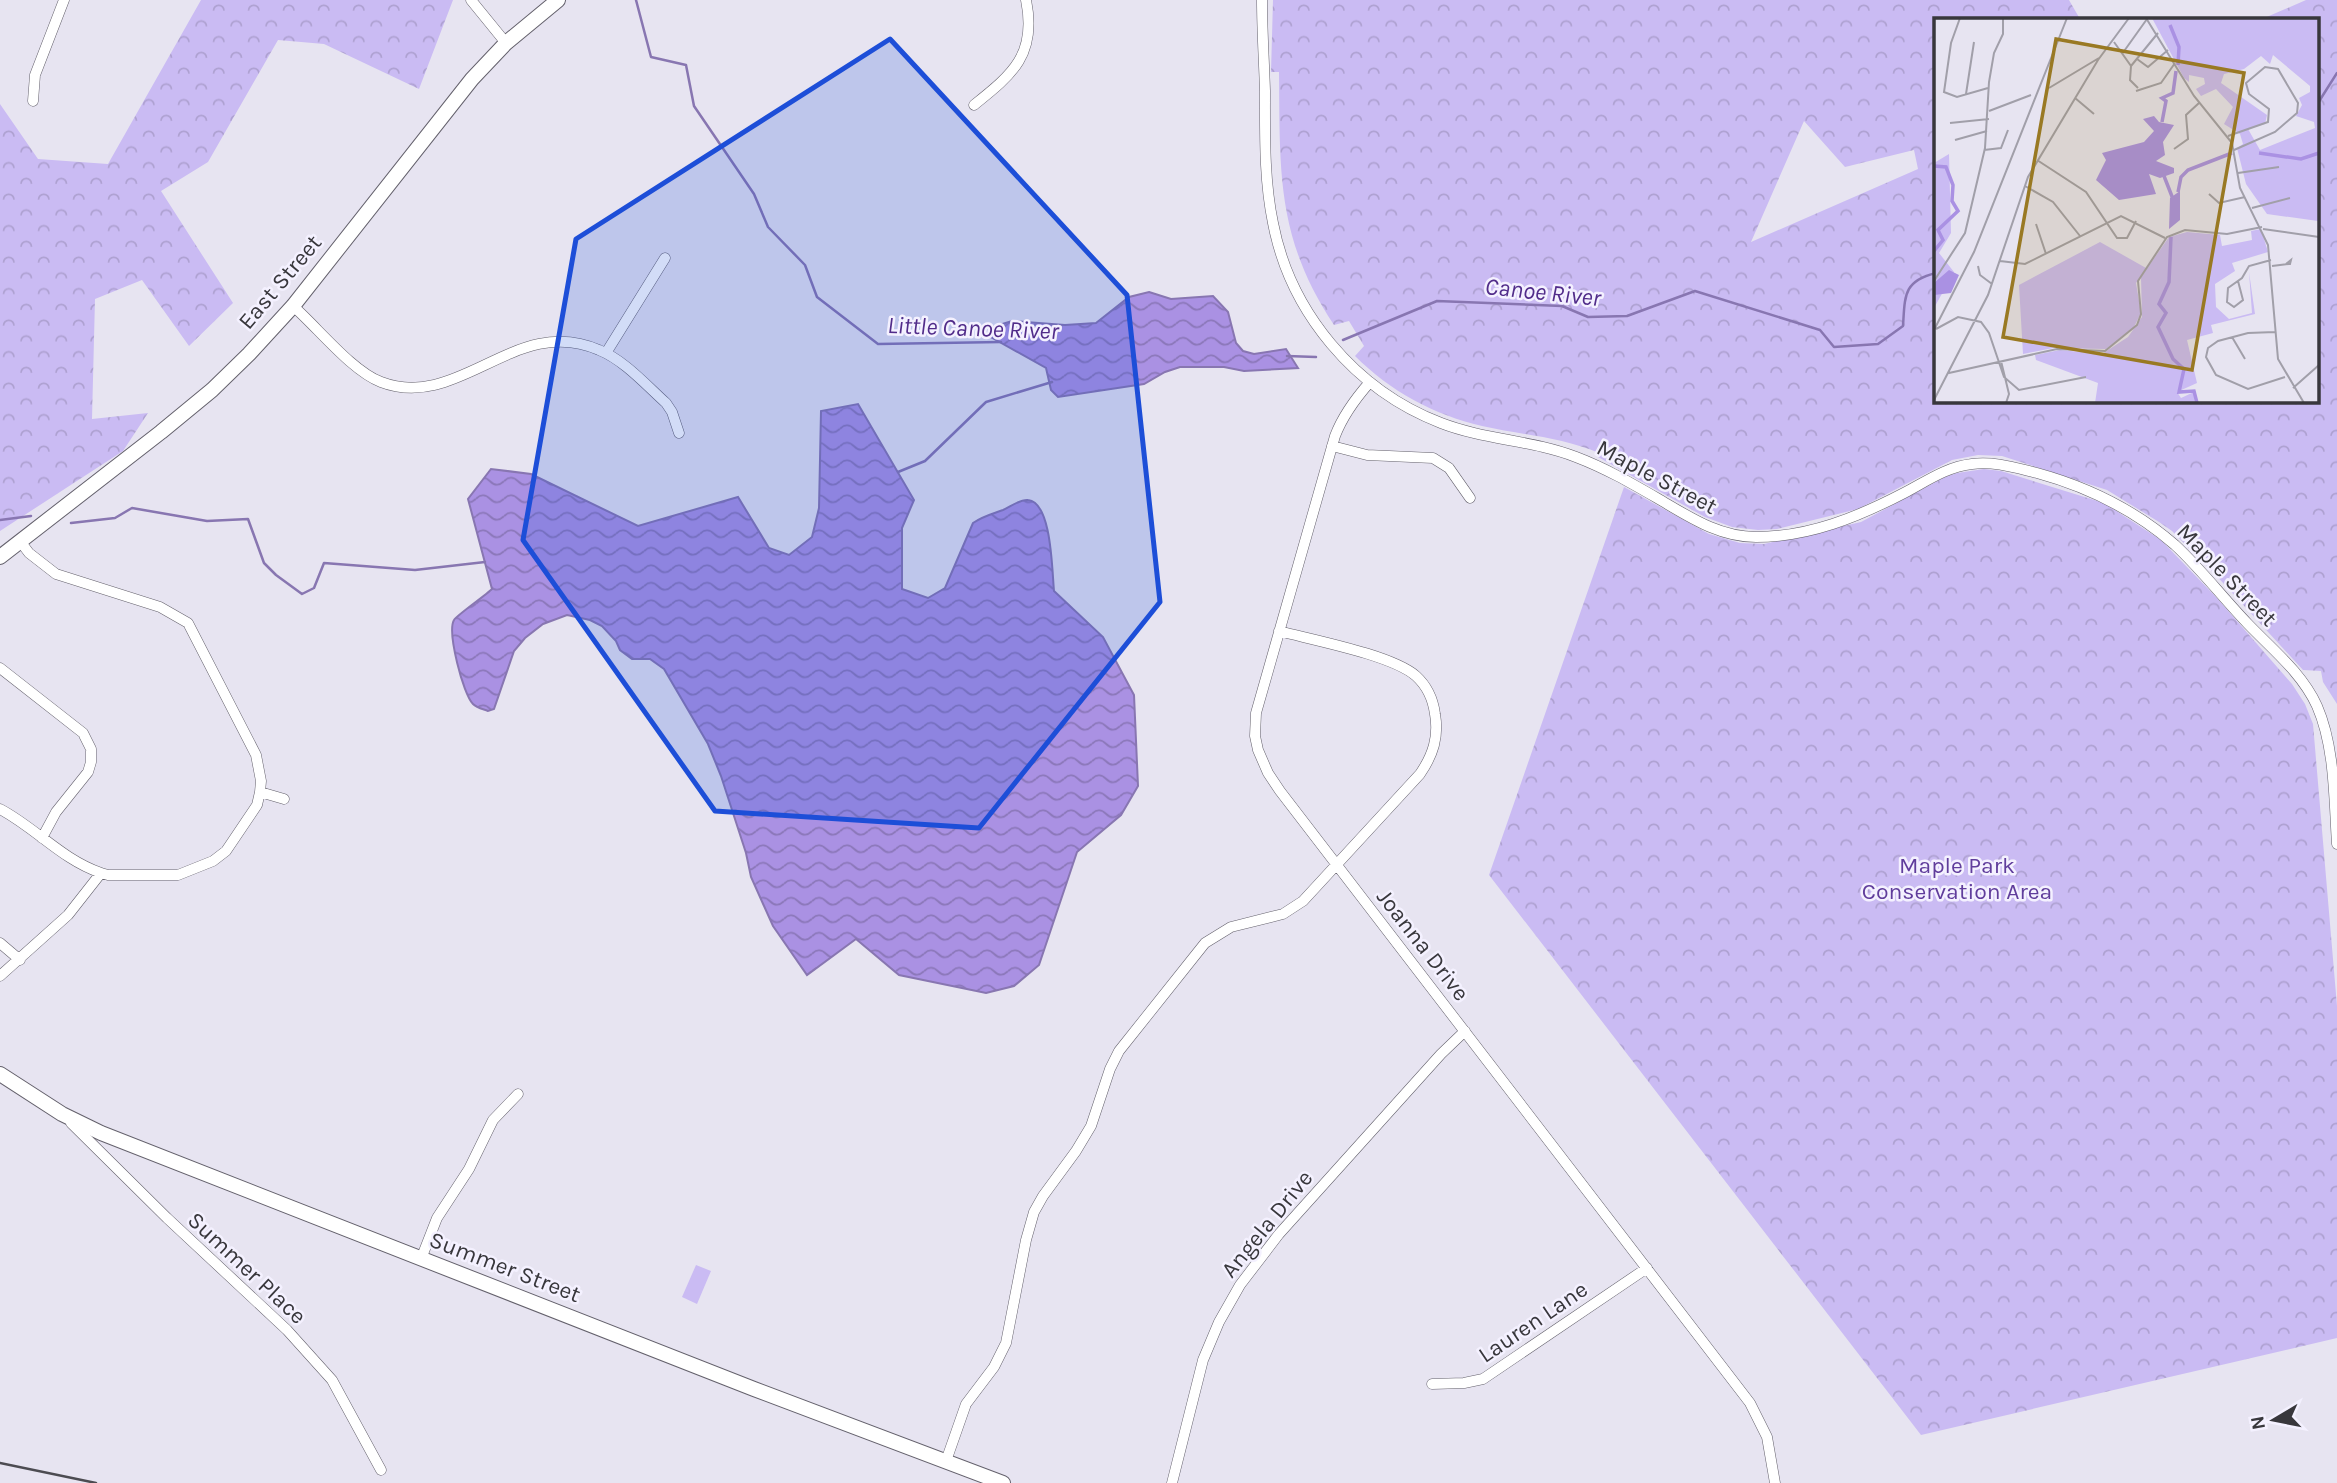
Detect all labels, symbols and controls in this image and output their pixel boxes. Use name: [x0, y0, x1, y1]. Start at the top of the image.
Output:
inset map: [1934, 18, 2320, 402]
street label: East Street: [233, 229, 328, 335]
water label: Canoe River: [1484, 272, 1603, 312]
water label: Little Canoe River: [887, 311, 1060, 345]
street label: Maple Street: [1592, 434, 1722, 520]
street label: Maple Street: [2171, 518, 2283, 632]
park label: Maple Park Conservation Area: [1862, 852, 2052, 905]
street label: Joanna Drive: [1371, 884, 1475, 1006]
street label: Angela Drive: [1216, 1165, 1318, 1283]
street label: Summer Place: [182, 1206, 312, 1330]
street label: Summer Street: [426, 1226, 585, 1308]
street label: Lauren Lane: [1473, 1276, 1593, 1368]
north arrow: [2239, 1385, 2309, 1455]
text: N: [2246, 1414, 2270, 1431]

